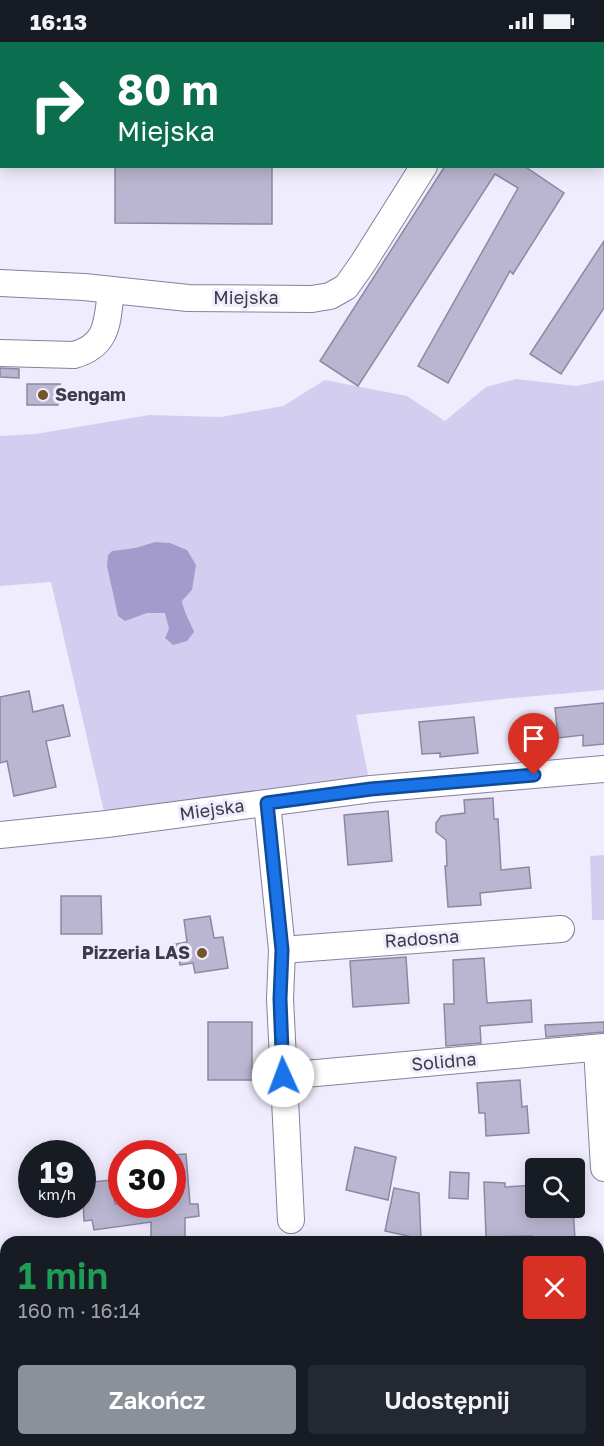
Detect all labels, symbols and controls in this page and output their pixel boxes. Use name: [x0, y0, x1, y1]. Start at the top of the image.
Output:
text: 16:13: [30, 8, 87, 35]
text: 80 m: [117, 64, 218, 114]
icon: right: [18, 66, 96, 144]
text: Miejska: [117, 115, 215, 147]
street label: Miejska: [213, 286, 279, 308]
place label: Sengam: [55, 383, 126, 405]
marker: Sengam: [36, 388, 50, 402]
pin: [508, 713, 559, 775]
icon: arrive: [517, 722, 550, 755]
street label: Miejska: [178, 794, 246, 824]
street label: Radosna: [384, 924, 460, 952]
place label: Pizzeria LAS: [82, 941, 190, 963]
marker: Pizzeria LAS: [195, 946, 209, 960]
position arrow: [251, 1044, 315, 1108]
street label: Solidna: [410, 1047, 477, 1075]
speed limit sign: 30: [108, 1140, 186, 1218]
text: 19: [40, 1154, 74, 1190]
map controls: [525, 1158, 585, 1218]
button: search: [525, 1158, 585, 1218]
text: km/h: [38, 1185, 76, 1203]
text: 1 min: [18, 1254, 108, 1297]
button: close: [523, 1256, 586, 1319]
text: 160 m · 16:14: [18, 1298, 141, 1322]
button: Zakończ: [18, 1365, 296, 1434]
button: Udostępnij: [308, 1365, 586, 1434]

